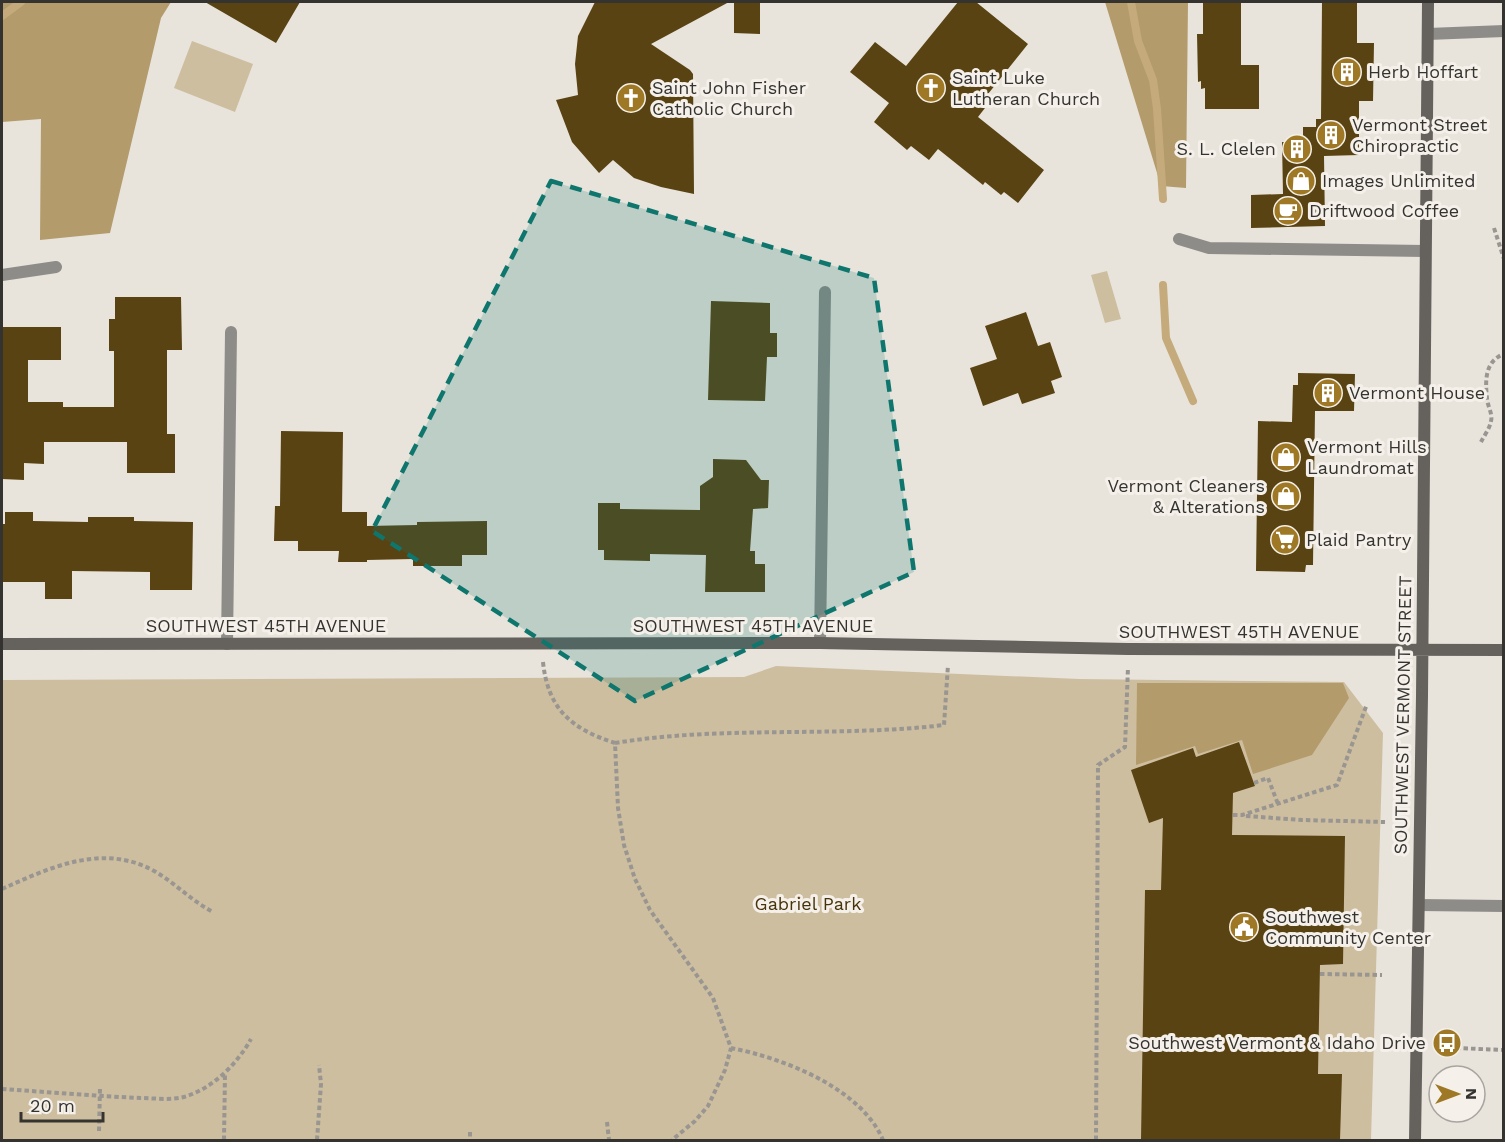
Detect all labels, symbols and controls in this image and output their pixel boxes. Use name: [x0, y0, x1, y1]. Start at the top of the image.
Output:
building icon: Herb Hoffart: [1331, 56, 1363, 88]
place label: Herb Hoffart: [1368, 61, 1479, 82]
place label: Saint Luke Lutheran Church: [952, 67, 1100, 109]
church icon: Saint Luke Lutheran Church: [915, 72, 947, 104]
place label: Saint John Fisher Catholic Church: [652, 77, 806, 119]
church icon: Saint John Fisher Catholic Church: [615, 82, 647, 114]
place label: Vermont Street Chiropractic: [1352, 114, 1488, 156]
building icon: Vermont Street Chiropractic: [1315, 119, 1347, 151]
building icon: S. L. Clelen: [1281, 133, 1313, 165]
place label: S. L. Clelen: [1177, 138, 1276, 159]
shop icon: Images Unlimited: [1285, 165, 1317, 197]
place label: Images Unlimited: [1322, 170, 1475, 191]
cafe icon: Driftwood Coffee: [1272, 195, 1304, 227]
place label: Driftwood Coffee: [1309, 200, 1459, 221]
building icon: Vermont House: [1312, 377, 1344, 409]
place label: Vermont House: [1349, 382, 1485, 403]
place label: Vermont Hills Laundromat: [1307, 436, 1427, 478]
shop icon: Vermont Hills Laundromat: [1270, 441, 1302, 473]
place label: Vermont Cleaners & Alterations: [1107, 475, 1265, 517]
shop icon: Vermont Cleaners & Alterations: [1270, 480, 1302, 512]
supermarket icon: Plaid Pantry: [1269, 524, 1301, 556]
place label: Plaid Pantry: [1306, 529, 1412, 550]
street label: SOUTHWEST VERMONT STREET: [1390, 575, 1415, 855]
street label: SOUTHWEST 45TH AVENUE: [146, 615, 386, 636]
street label: SOUTHWEST 45TH AVENUE: [633, 615, 873, 636]
street label: SOUTHWEST 45TH AVENUE: [1119, 621, 1359, 642]
park label: Gabriel Park: [755, 893, 861, 914]
place label: Southwest Community Center: [1265, 906, 1431, 948]
public building icon: Southwest Community Center: [1228, 911, 1260, 943]
bus stop icon: Southwest Vermont & Idaho Drive: [1431, 1027, 1463, 1059]
place label: Southwest Vermont & Idaho Drive: [1128, 1032, 1426, 1053]
north arrow: [1427, 1064, 1487, 1124]
scale bar: [21, 1085, 104, 1123]
text: N: [1462, 1088, 1481, 1100]
text: 20 m: [30, 1095, 75, 1116]

